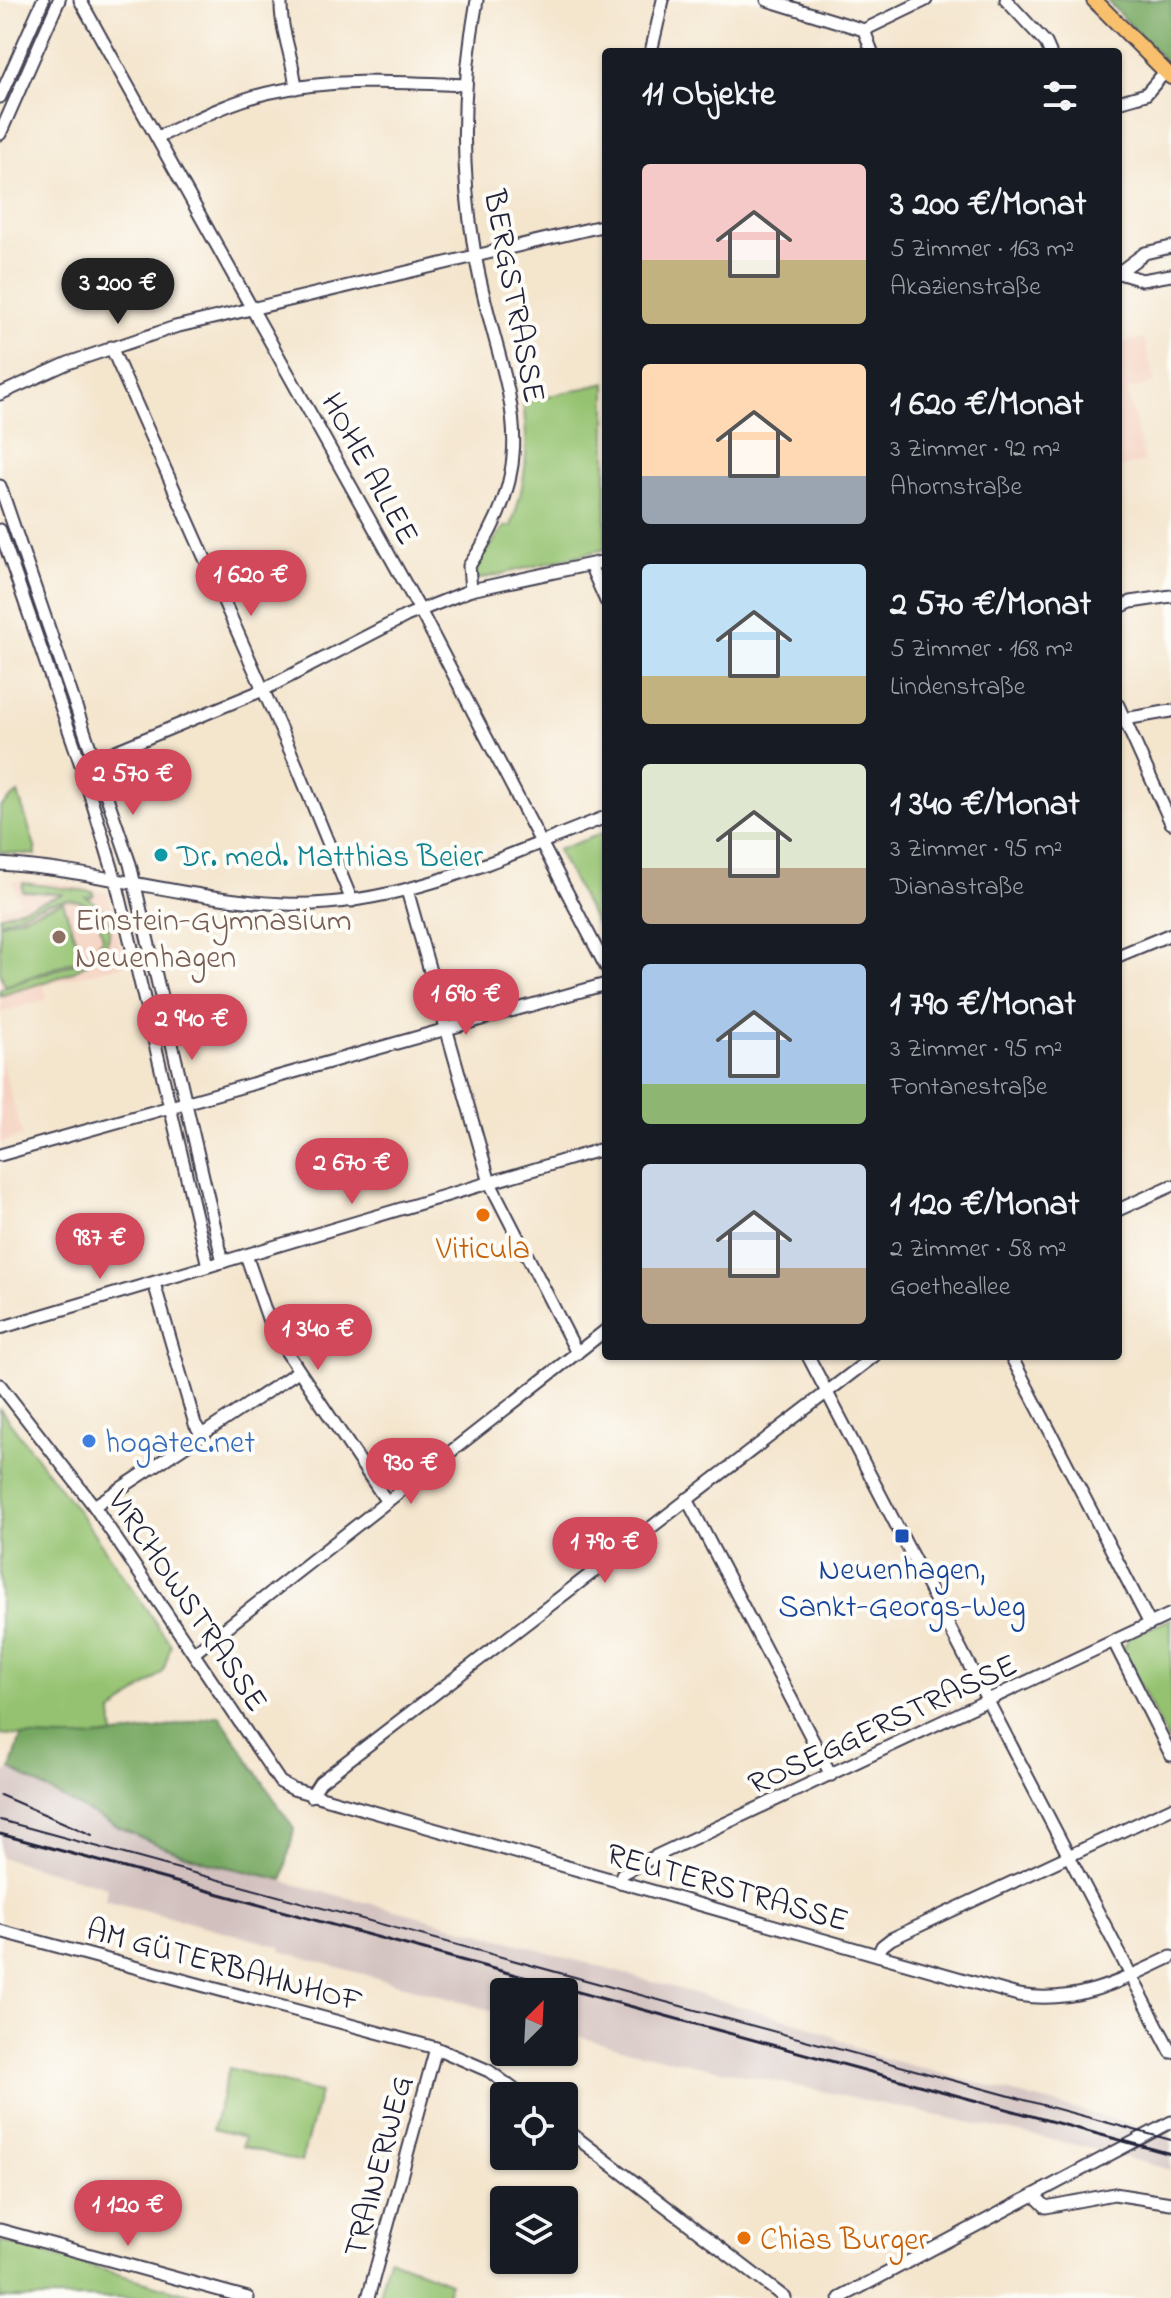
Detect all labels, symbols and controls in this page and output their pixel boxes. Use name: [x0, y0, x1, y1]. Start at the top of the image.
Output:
text: 11 Objekte: [642, 71, 775, 121]
icon: filters: [1038, 74, 1082, 118]
text: 3 200 €/Monat: [890, 181, 1086, 231]
street label: BERGSTRASSE: [469, 185, 556, 407]
icon: home: [706, 196, 802, 292]
text: 5 Zimmer · 163 m²: [890, 231, 1074, 269]
pin: 3 200 €: [44, 258, 192, 326]
text: 3 200 €: [79, 265, 157, 303]
text: Akazienstraße: [890, 269, 1041, 307]
text: 1 620 €/Monat: [890, 381, 1083, 431]
street label: HOHE ALLEE: [307, 385, 429, 554]
icon: home: [706, 396, 802, 492]
text: 3 Zimmer · 92 m²: [890, 431, 1060, 469]
text: Ahornstraße: [890, 469, 1022, 507]
pin: 1 620 €: [177, 550, 325, 618]
text: 1 620 €: [214, 557, 288, 595]
text: 2 570 €/Monat: [890, 581, 1091, 631]
icon: home: [706, 596, 802, 692]
text: 5 Zimmer · 168 m²: [890, 631, 1073, 669]
text: Lindenstraße: [890, 669, 1026, 707]
pin: 2 570 €: [59, 749, 207, 817]
text: 2 570 €: [93, 756, 173, 794]
text: 1 340 €/Monat: [890, 781, 1080, 831]
icon: home: [706, 796, 802, 892]
text: 3 Zimmer · 95 m²: [890, 831, 1062, 869]
place label: Dr. med. Matthias Beier: [176, 835, 483, 882]
marker: Dr. med. Matthias Beier: [152, 846, 170, 864]
text: Dianastraße: [890, 869, 1024, 907]
place label: Einstein-Gymnasium Neuenhagen: [75, 899, 352, 983]
marker: Einstein-Gymnasium Neuenhagen: [50, 928, 68, 946]
pin: 1 690 €: [392, 969, 540, 1037]
text: 1 690 €: [431, 976, 501, 1014]
text: 1 790 €/Monat: [890, 981, 1076, 1031]
pin: 2 940 €: [118, 994, 266, 1062]
icon: home: [706, 996, 802, 1092]
text: 2 940 €: [155, 1001, 229, 1039]
text: 3 Zimmer · 95 m²: [890, 1031, 1062, 1069]
text: Fontanestraße: [890, 1069, 1047, 1107]
pin: 2 670 €: [278, 1138, 426, 1206]
text: 2 670 €: [313, 1145, 391, 1183]
text: 1 120 €/Monat: [890, 1181, 1079, 1231]
icon: home: [706, 1196, 802, 1292]
marker: Viticula: [474, 1206, 492, 1224]
pin: 987 €: [44, 1213, 156, 1281]
text: 987 €: [74, 1220, 126, 1258]
place label: Viticula: [435, 1227, 530, 1274]
text: 2 Zimmer · 58 m²: [890, 1231, 1067, 1269]
text: Goetheallee: [890, 1269, 1010, 1307]
pin: 1 340 €: [244, 1304, 392, 1372]
text: 1 340 €: [282, 1311, 354, 1349]
place label: hogatec.net: [105, 1421, 255, 1468]
marker: hogatec.net: [80, 1432, 98, 1450]
pin: 930 €: [355, 1438, 467, 1506]
text: 930 €: [384, 1445, 438, 1483]
street label: VIRCHOWSTRASSE: [94, 1480, 278, 1723]
pin: 1 790 €: [531, 1517, 679, 1585]
text: 1 790 €: [570, 1524, 640, 1562]
marker: Neuenhagen, Sankt-Georgs-Weg: [893, 1527, 911, 1545]
place label: Neuenhagen, Sankt-Georgs-Weg: [778, 1548, 1026, 1632]
street label: ROSEGGERSTRASSE: [741, 1643, 1026, 1809]
street label: REUTERSTRASSE: [601, 1832, 853, 1946]
street label: AM GÜTERBAHNHOF: [81, 1908, 368, 2027]
north arrow: [490, 1978, 578, 2066]
map controls: [490, 1978, 578, 2274]
street label: TRAINERWEG: [334, 2071, 427, 2263]
button: locate: [490, 2082, 578, 2170]
pin: 1 120 €: [54, 2180, 202, 2248]
button: layers: [490, 2186, 578, 2274]
text: 1 120 €: [92, 2187, 164, 2225]
place label: Chias Burger: [760, 2218, 928, 2265]
marker: Chias Burger: [735, 2229, 753, 2247]

